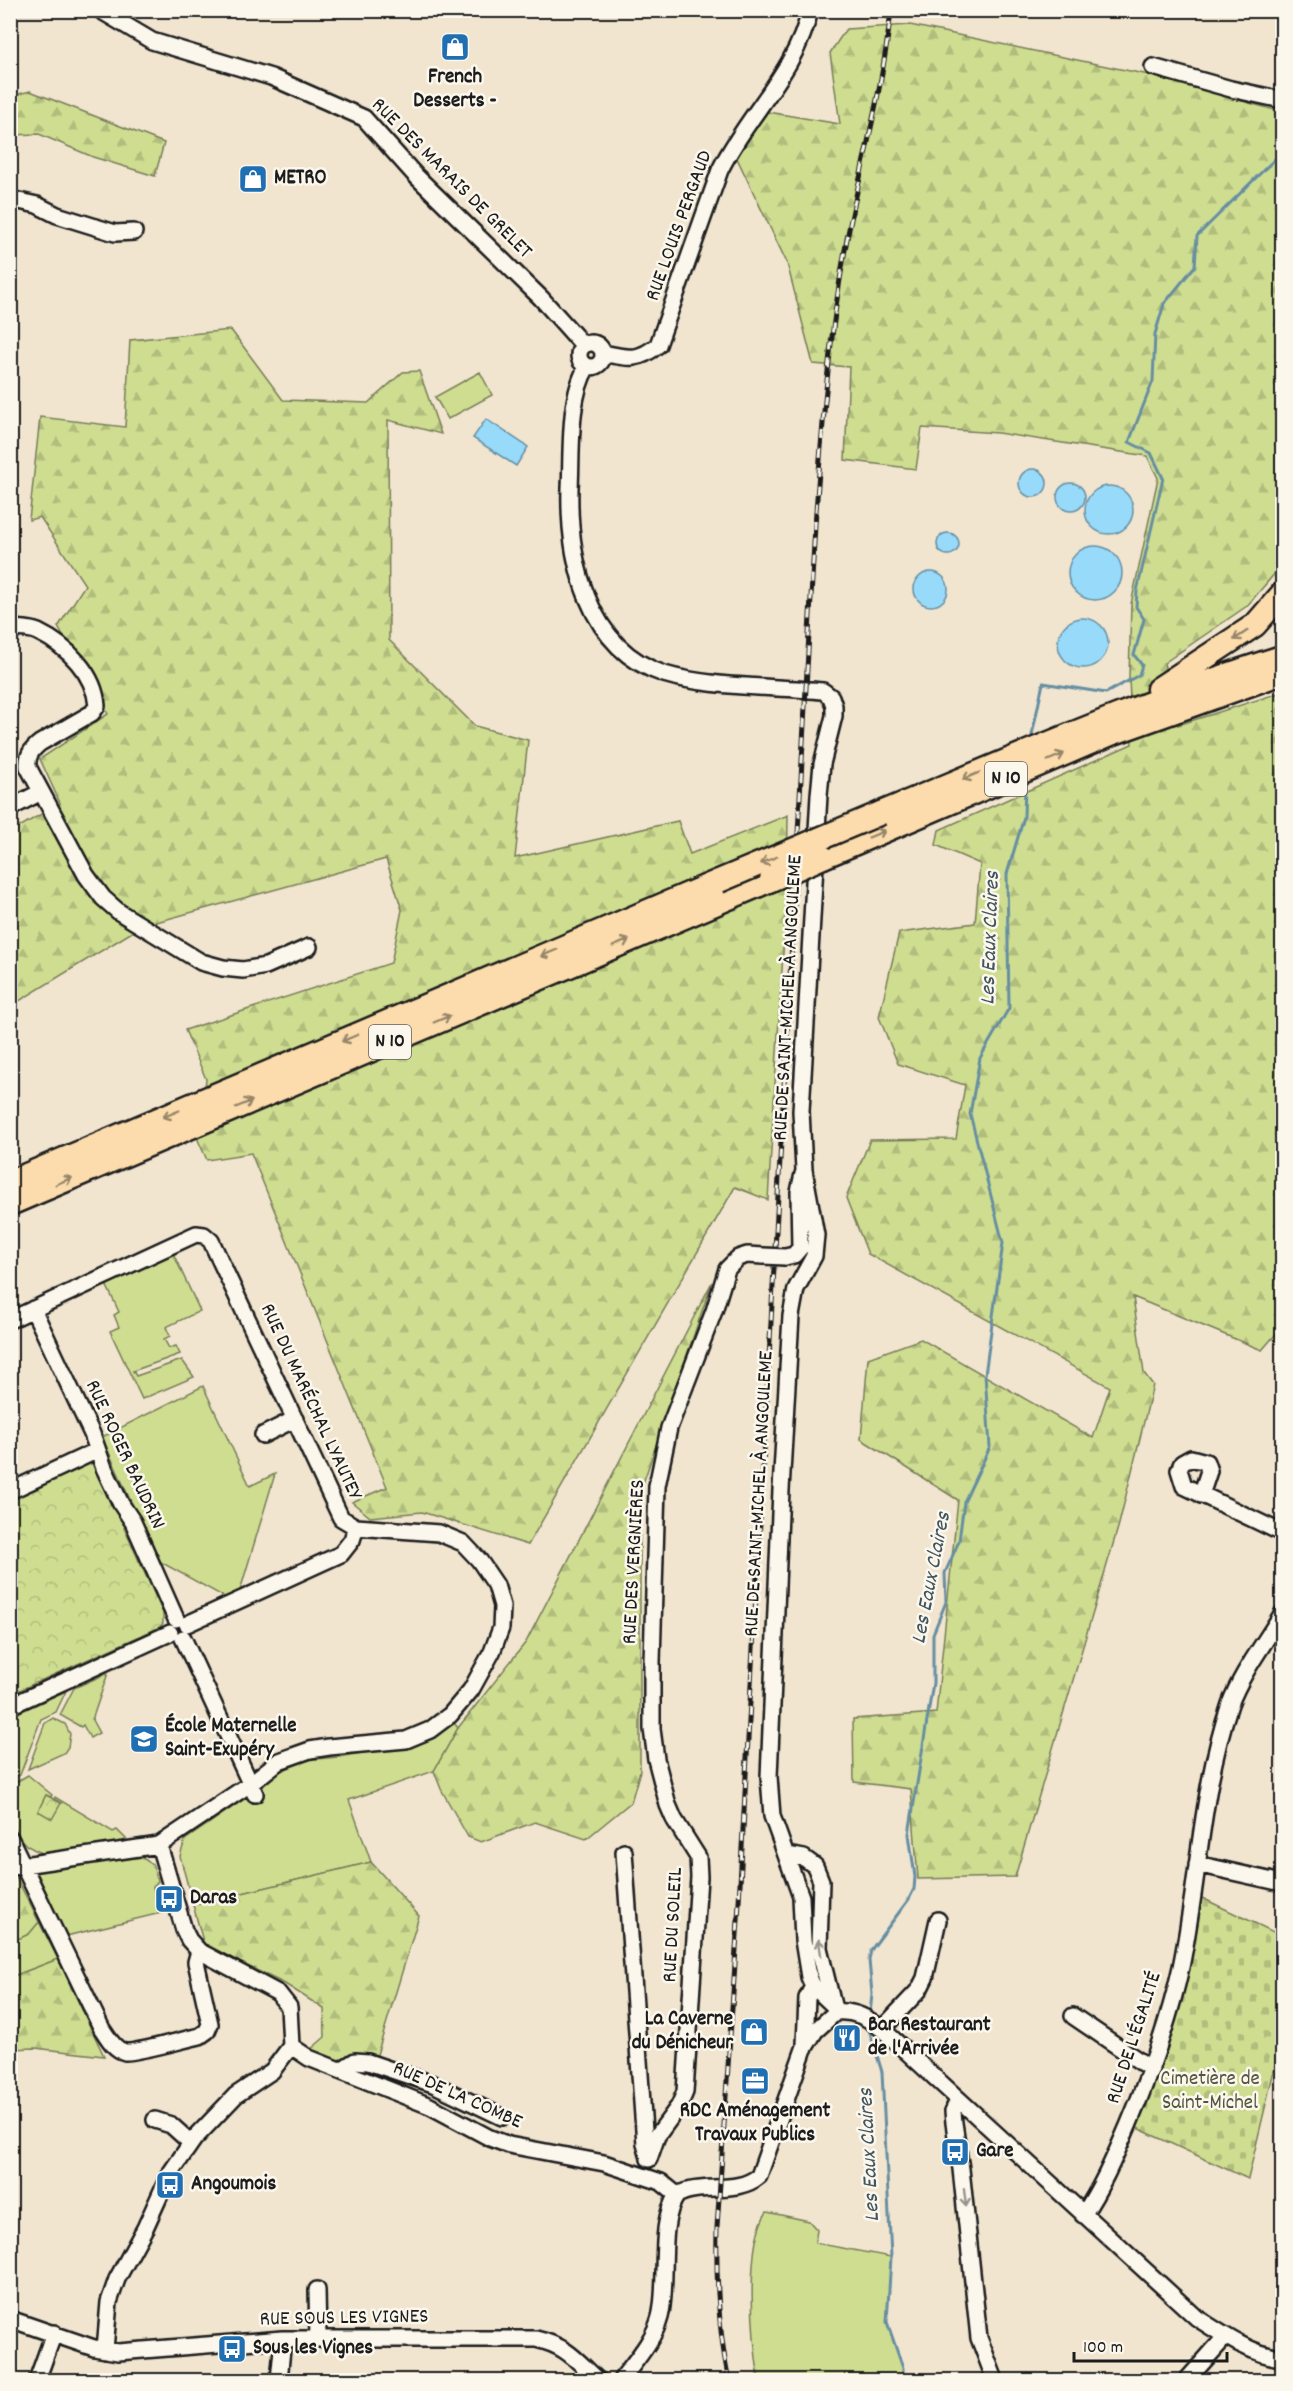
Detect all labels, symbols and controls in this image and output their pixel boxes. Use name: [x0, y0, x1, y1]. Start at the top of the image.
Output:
shop icon: French Desserts -: [439, 31, 471, 63]
place label: French Desserts -: [413, 63, 497, 117]
street label: RUE DES MARAIS DE GRELET: [364, 92, 539, 267]
street label: RUE LOUIS PERGAUD: [639, 146, 721, 306]
shop icon: METRO: [237, 163, 269, 195]
place label: METRO: [274, 164, 327, 194]
one-way arrow: [1233, 629, 1250, 641]
one-way arrow: [1047, 751, 1065, 762]
road number: N 10: [985, 762, 1027, 796]
one-way arrow: [962, 771, 980, 782]
one-way arrow: [868, 828, 886, 839]
street label: RUE DE SAINT-MICHEL À ANGOULEME: [767, 854, 811, 1142]
one-way arrow: [760, 855, 778, 866]
water label: Les Eaux Claires: [973, 870, 1009, 1005]
one-way arrow: [612, 936, 630, 948]
one-way arrow: [540, 948, 559, 959]
one-way arrow: [433, 1013, 451, 1024]
road number: N 10: [369, 1025, 411, 1059]
one-way arrow: [342, 1033, 360, 1044]
one-way arrow: [234, 1098, 252, 1109]
one-way arrow: [162, 1109, 181, 1120]
one-way arrow: [55, 1175, 73, 1186]
street label: RUE DU MARÉCHAL LYAUTEY: [251, 1299, 369, 1506]
street label: RUE DE SAINT-MICHEL À ANGOULEME: [738, 1350, 782, 1638]
street label: RUE ROGER BAUDRIN: [76, 1375, 172, 1535]
street label: RUE DES VERGNIÈRES: [616, 1479, 654, 1645]
water label: Les Eaux Claires: [904, 1509, 960, 1646]
place label: École Maternelle Saint-Exupéry: [165, 1712, 296, 1766]
school or university icon: École Maternelle Saint-Exupéry: [128, 1723, 160, 1755]
street label: RUE DU SOLEIL: [656, 1866, 692, 1983]
bus stop icon: Daras: [153, 1883, 185, 1915]
place label: Daras: [190, 1884, 237, 1914]
one-way arrow: [814, 1938, 825, 1958]
street label: RUE DE L'ÉGALITÉ: [1100, 1968, 1171, 2108]
place label: La Caverne du Dénicheur: [632, 2005, 734, 2059]
place label: Bar Restaurant de l'Arrivée: [868, 2011, 991, 2065]
shop icon: La Caverne du Dénicheur: [738, 2016, 770, 2048]
restaurant icon: Bar Restaurant de l'Arrivée: [831, 2022, 863, 2054]
street label: RUE DE LA COMBE: [387, 2054, 527, 2138]
office icon: RDC Aménagement Travaux Publics: [739, 2065, 771, 2097]
park label: Cimetière de Saint-Michel: [1160, 2065, 1260, 2119]
water label: Les Eaux Claires: [851, 2087, 889, 2222]
place label: RDC Aménagement Travaux Publics: [680, 2097, 830, 2151]
bus stop icon: Gare: [939, 2136, 971, 2168]
place label: Gare: [976, 2137, 1014, 2167]
bus stop icon: Angoumois: [154, 2169, 186, 2201]
place label: Angoumois: [191, 2170, 276, 2200]
one-way arrow: [959, 2188, 970, 2208]
street label: RUE SOUS LES VIGNES: [259, 2303, 429, 2335]
scale bar: [1074, 2325, 1227, 2363]
bus stop icon: Sous les Vignes: [216, 2333, 248, 2365]
place label: Sous les Vignes: [253, 2334, 373, 2364]
text: 100 m: [1083, 2336, 1123, 2361]

